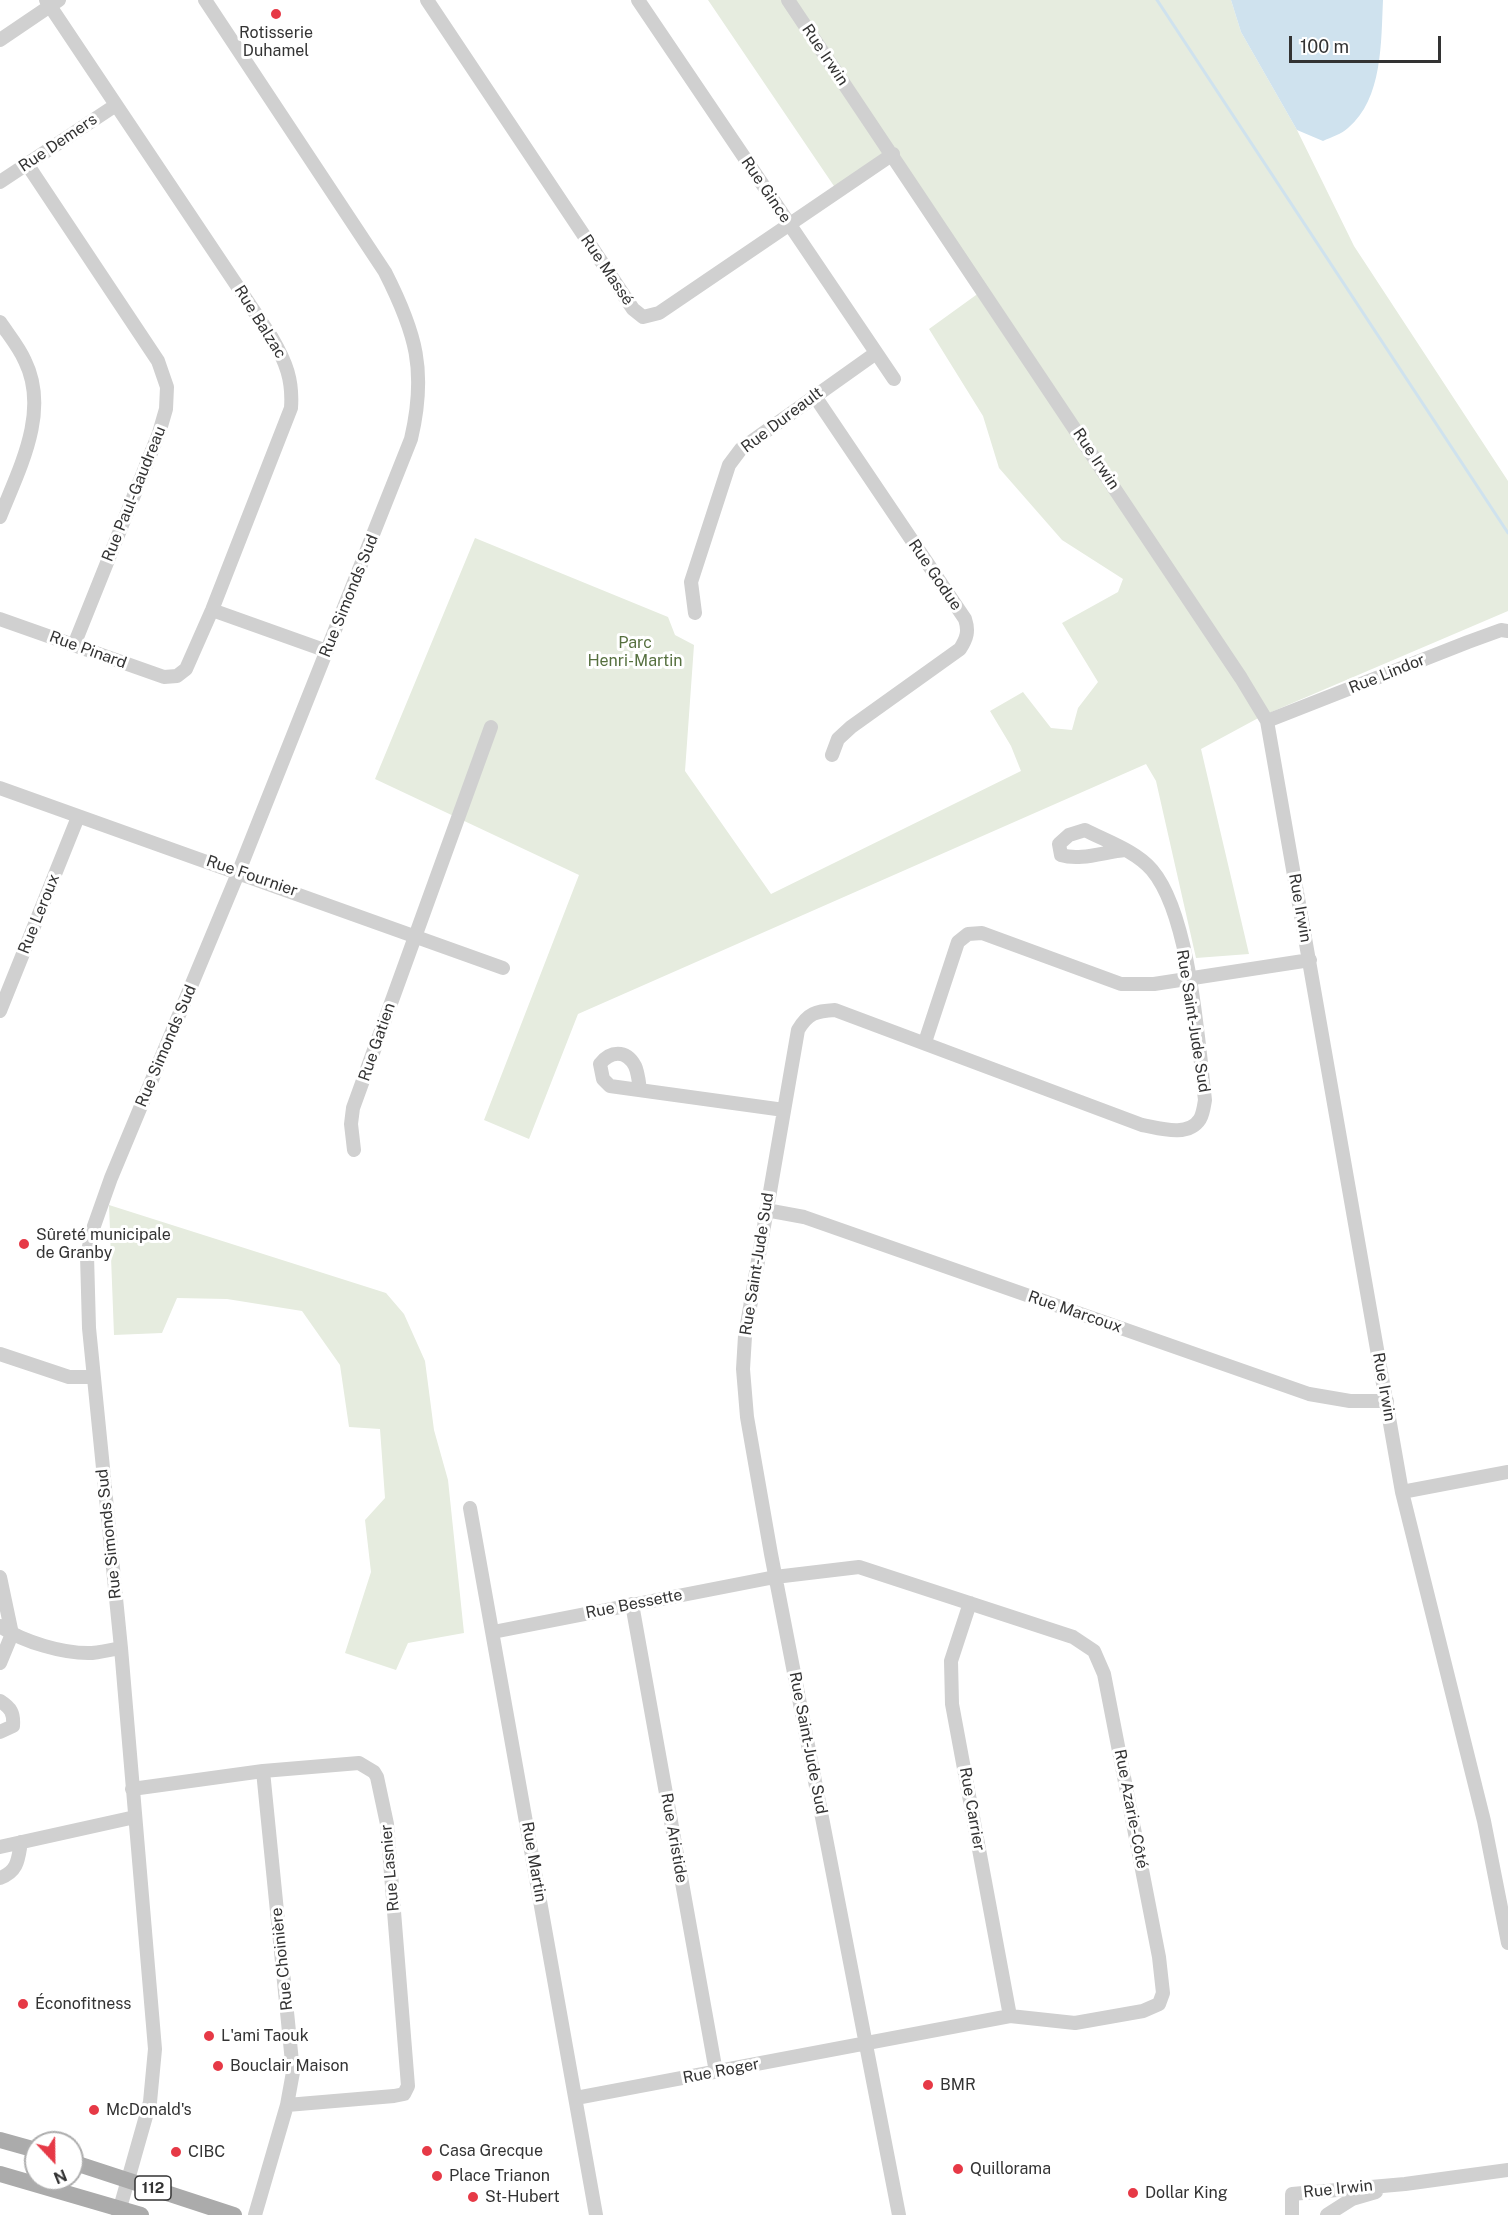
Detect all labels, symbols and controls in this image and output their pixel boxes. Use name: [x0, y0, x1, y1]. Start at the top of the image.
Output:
marker: Rotisserie Duhamel: [269, 7, 283, 21]
street label: Rue Irwin: [798, 21, 852, 89]
place label: Rotisserie Duhamel: [239, 23, 313, 61]
scale bar: [1292, 24, 1444, 62]
text: 100 m: [1300, 36, 1349, 57]
street label: Rue Demers: [15, 110, 101, 176]
street label: Rue Gince: [737, 153, 795, 227]
street label: Rue Massé: [576, 231, 638, 309]
street label: Rue Balzac: [230, 282, 290, 362]
street label: Rue Dureault: [737, 383, 827, 457]
street label: Rue Paul-Gaudreau: [98, 423, 170, 565]
street label: Rue Irwin: [1069, 425, 1123, 493]
street label: Rue Simonds Sud: [316, 532, 382, 660]
street label: Rue Godue: [904, 536, 966, 614]
street label: Rue Pinard: [47, 627, 129, 673]
park label: Parc Henri-Martin: [587, 633, 683, 671]
street label: Rue Lindor: [1346, 650, 1428, 698]
street label: Rue Fournier: [204, 851, 300, 901]
street label: Rue Leroux: [14, 871, 64, 957]
street label: Rue Irwin: [1284, 872, 1316, 944]
street label: Rue Saint-Jude Sud: [1172, 948, 1214, 1094]
street label: Rue Simonds Sud: [132, 982, 200, 1110]
street label: Rue Gatien: [355, 1000, 399, 1084]
street label: Rue Saint-Jude Sud: [736, 1191, 778, 1337]
place label: Sûreté municipale de Granby: [36, 1225, 171, 1263]
marker: Sûreté municipale de Granby: [17, 1237, 31, 1251]
street label: Rue Marcoux: [1026, 1287, 1124, 1337]
street label: Rue Irwin: [1368, 1351, 1400, 1423]
street label: Rue Simonds Sud: [93, 1468, 125, 1600]
street label: Rue Bessette: [584, 1585, 684, 1623]
street label: Rue Saint-Jude Sud: [785, 1670, 831, 1816]
street label: Rue Azarie-Côté: [1110, 1748, 1152, 1870]
street label: Rue Carrier: [955, 1766, 989, 1852]
street label: Rue Aristide: [657, 1791, 691, 1885]
street label: Rue Martin: [517, 1820, 551, 1904]
street label: Rue Lasnier: [377, 1824, 403, 1912]
street label: Rue Choinière: [267, 1906, 297, 2012]
place label: Éconofitness: [35, 1994, 131, 2014]
marker: Éconofitness: [16, 1997, 30, 2011]
place label: L'ami Taouk: [221, 2026, 309, 2046]
marker: L'ami Taouk: [202, 2029, 216, 2043]
street label: Rue Roger: [681, 2054, 761, 2088]
place label: Bouclair Maison: [230, 2056, 349, 2076]
marker: Bouclair Maison: [211, 2059, 225, 2073]
place label: BMR: [940, 2075, 976, 2095]
marker: BMR: [921, 2078, 935, 2092]
place label: McDonald's: [106, 2100, 192, 2120]
marker: McDonald's: [87, 2103, 101, 2117]
north arrow: [24, 2131, 84, 2191]
place label: Casa Grecque: [439, 2141, 543, 2161]
place label: CIBC: [188, 2142, 225, 2162]
marker: Casa Grecque: [420, 2144, 434, 2158]
marker: CIBC: [169, 2145, 183, 2159]
place label: Quillorama: [970, 2159, 1051, 2179]
marker: Quillorama: [951, 2162, 965, 2176]
text: N: [51, 2165, 70, 2187]
place label: Place Trianon: [449, 2166, 550, 2186]
marker: Place Trianon: [430, 2169, 444, 2183]
road number: 112: [135, 2176, 171, 2200]
street label: Rue Irwin: [1302, 2176, 1374, 2202]
place label: Dollar King: [1145, 2183, 1228, 2203]
marker: Dollar King: [1126, 2186, 1140, 2200]
place label: St-Hubert: [485, 2187, 560, 2207]
marker: St-Hubert: [466, 2190, 480, 2204]

